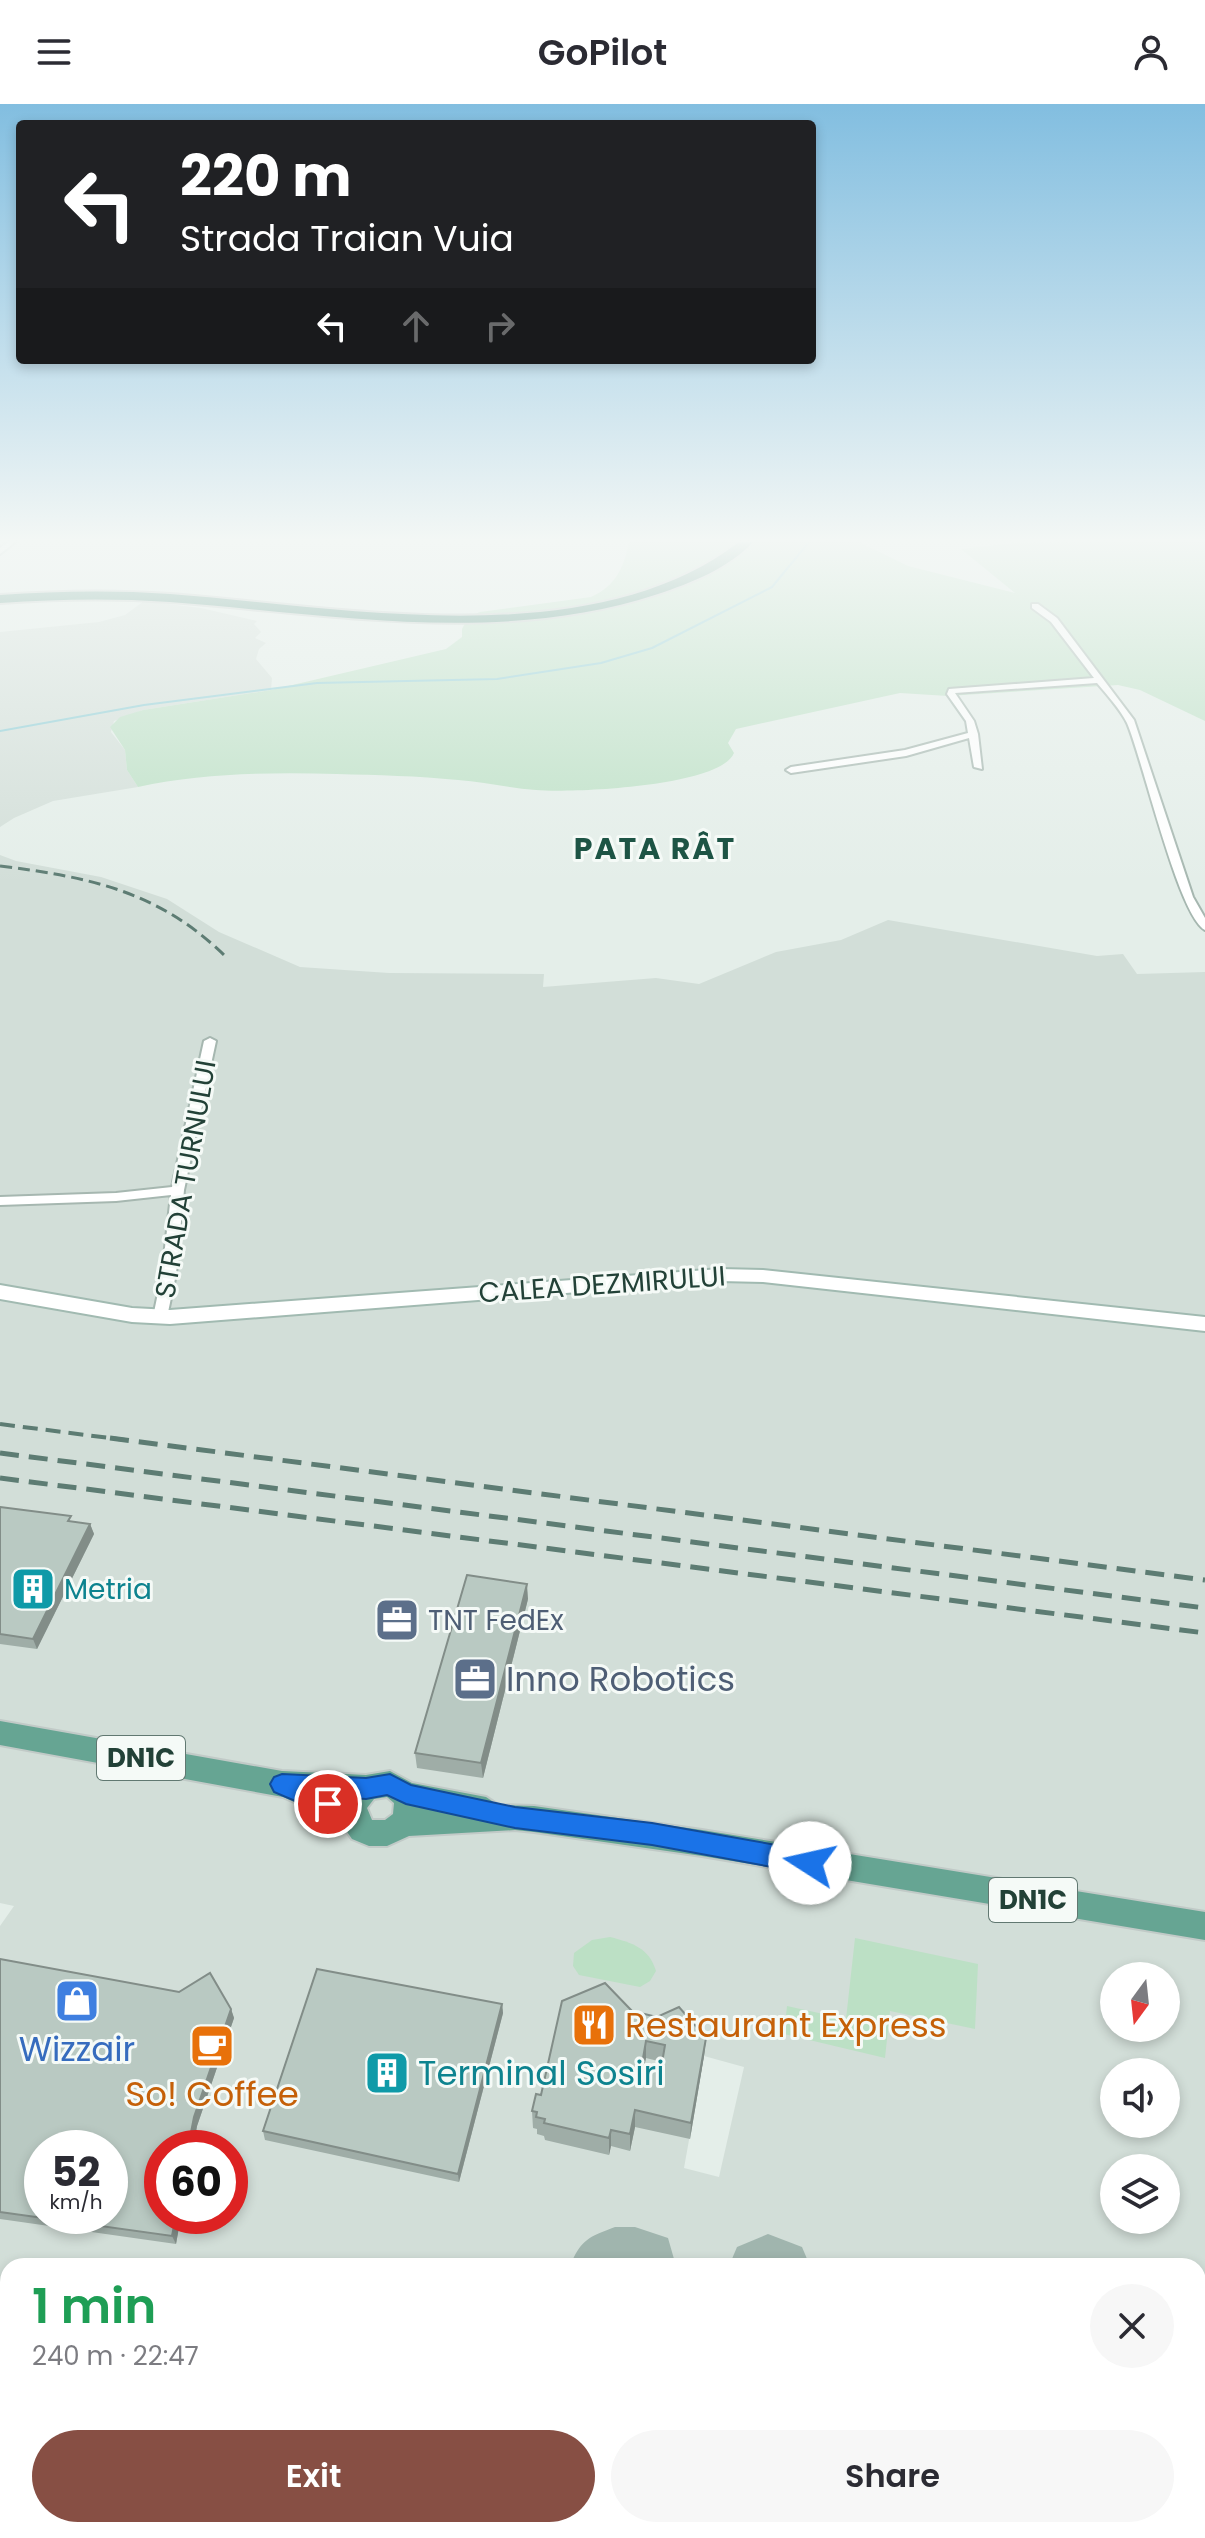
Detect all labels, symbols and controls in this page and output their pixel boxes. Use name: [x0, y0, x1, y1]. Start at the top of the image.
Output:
text: GoPilot: [538, 27, 667, 78]
icon: menu: [32, 30, 76, 74]
icon: person: [1129, 30, 1173, 74]
text: 220 m: [180, 137, 352, 216]
icon: left: [48, 152, 152, 256]
text: Strada Traian Vuia: [180, 213, 514, 264]
icon: left: [310, 304, 354, 348]
icon: ahead: [394, 304, 438, 348]
icon: right: [478, 304, 522, 348]
district label: PATA RÂT: [574, 827, 736, 870]
street label: STRADA TURNULUI: [145, 1057, 226, 1301]
street label: CALEA DEZMIRULUI: [477, 1256, 727, 1313]
building icon: Metria: [9, 1565, 57, 1613]
place label: Metria: [64, 1570, 152, 1609]
office icon: TNT FedEx: [373, 1596, 421, 1644]
place label: TNT FedEx: [428, 1601, 564, 1640]
office icon: Inno Robotics: [451, 1655, 499, 1703]
place label: Inno Robotics: [506, 1655, 735, 1703]
road number: DN1C: [97, 1736, 185, 1780]
pin: [294, 1770, 362, 1838]
icon: arrive: [306, 1782, 350, 1826]
position arrow: [768, 1821, 852, 1905]
road number: DN1C: [989, 1878, 1077, 1922]
north arrow: [1100, 1962, 1180, 2042]
map controls: [1100, 1962, 1180, 2234]
shop icon: Wizzair: [53, 1977, 101, 2025]
restaurant icon: Restaurant Express: [570, 2001, 618, 2049]
place label: Restaurant Express: [625, 2001, 946, 2049]
cafe icon: So! Coffee: [188, 2022, 236, 2070]
place label: Wizzair: [19, 2025, 135, 2073]
building icon: Terminal Sosiri: [363, 2049, 411, 2097]
place label: Terminal Sosiri: [418, 2049, 665, 2097]
button: sound: [1100, 2058, 1180, 2138]
place label: So! Coffee: [125, 2070, 299, 2118]
speed limit sign: 60: [144, 2130, 248, 2234]
text: 52: [52, 2144, 100, 2200]
button: layers: [1100, 2154, 1180, 2234]
text: km/h: [49, 2188, 103, 2216]
text: 1 min: [32, 2273, 156, 2340]
button: close: [1090, 2284, 1174, 2368]
text: 240 m · 22:47: [32, 2338, 199, 2374]
button: Exit: [32, 2430, 595, 2522]
button: Share: [611, 2430, 1174, 2522]

